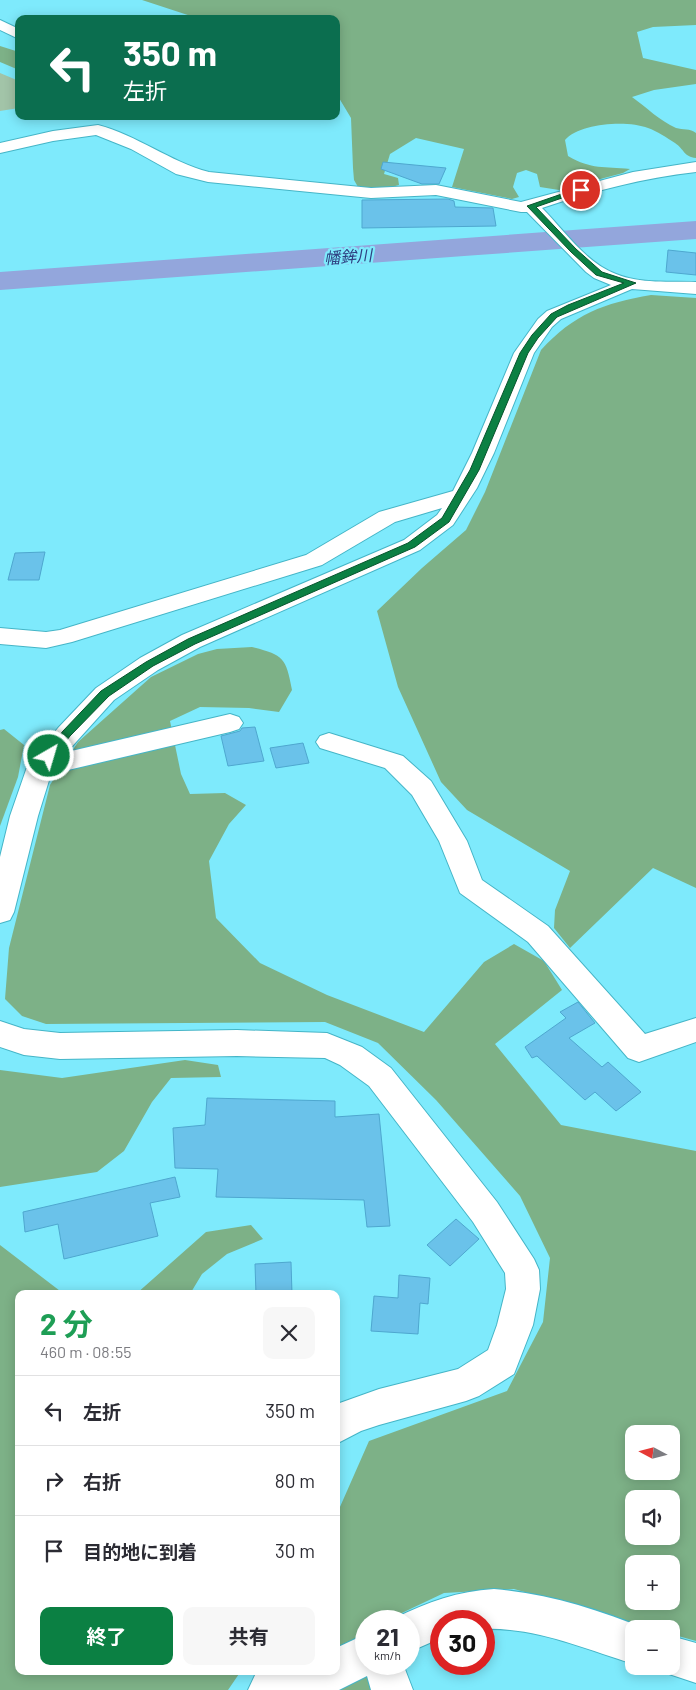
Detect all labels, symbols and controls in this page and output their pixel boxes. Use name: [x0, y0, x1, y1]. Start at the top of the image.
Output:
text: 350 m: [123, 31, 217, 73]
icon: left: [40, 35, 105, 100]
text: 左折: [123, 77, 167, 103]
pin: [560, 169, 602, 211]
icon: arrive: [567, 176, 595, 204]
water label: 幡鉾川: [323, 245, 375, 267]
position arrow: [22, 729, 74, 781]
text: 2 分: [40, 1305, 93, 1341]
button: close: [263, 1307, 315, 1359]
text: 460 m · 08:55: [40, 1342, 132, 1361]
icon: left: [40, 1397, 68, 1425]
text: 350 m: [265, 1399, 315, 1422]
text: 左折: [83, 1400, 121, 1423]
north arrow: [625, 1425, 680, 1480]
map controls: [625, 1425, 680, 1675]
icon: right: [40, 1467, 68, 1495]
text: 80 m: [275, 1469, 315, 1492]
text: 右折: [83, 1470, 121, 1493]
button: sound: [625, 1490, 680, 1545]
icon: arrive: [40, 1537, 68, 1565]
text: 30 m: [275, 1539, 315, 1562]
text: 目的地に到着: [83, 1540, 197, 1563]
button: +: [625, 1555, 680, 1610]
button: 終了: [40, 1607, 173, 1665]
button: 共有: [183, 1607, 315, 1665]
speed limit sign: 30: [430, 1610, 495, 1675]
button: −: [625, 1620, 680, 1675]
text: 21: [376, 1621, 399, 1651]
text: km/h: [374, 1648, 401, 1662]

